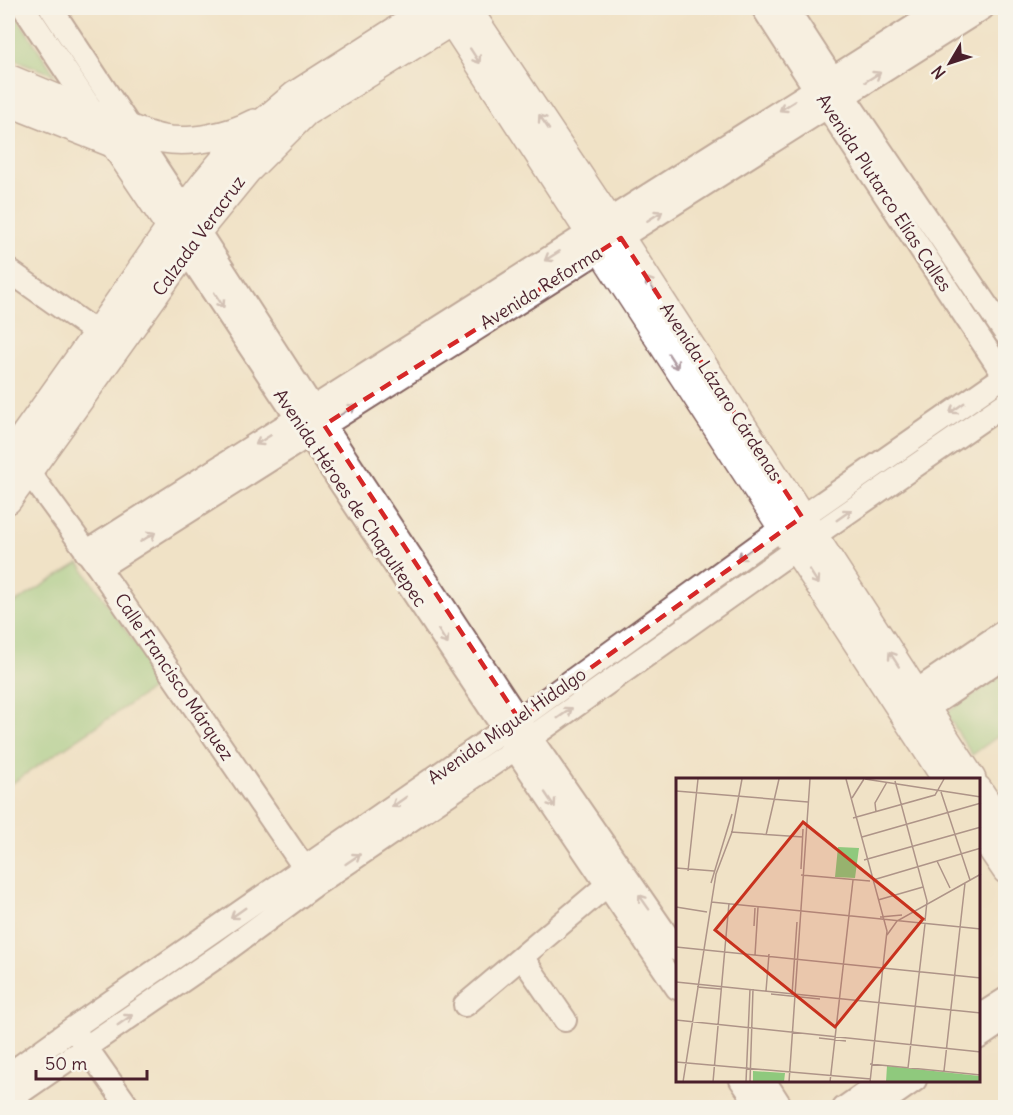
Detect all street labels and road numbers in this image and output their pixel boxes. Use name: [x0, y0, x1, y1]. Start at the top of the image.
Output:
street label: Avenida Plutarco Elías Calles: [812, 90, 957, 296]
street label: Calzada Veracruz: [147, 171, 250, 300]
street label: Avenida Reforma: [476, 241, 606, 334]
street label: Avenida Lázaro Cárdenas: [655, 298, 788, 485]
street label: Avenida Héroes de Chapultepec: [269, 384, 432, 611]
street label: Calle Francisco Márquez: [110, 589, 239, 765]
street label: Avenida Miguel Hidalgo: [423, 662, 591, 789]

